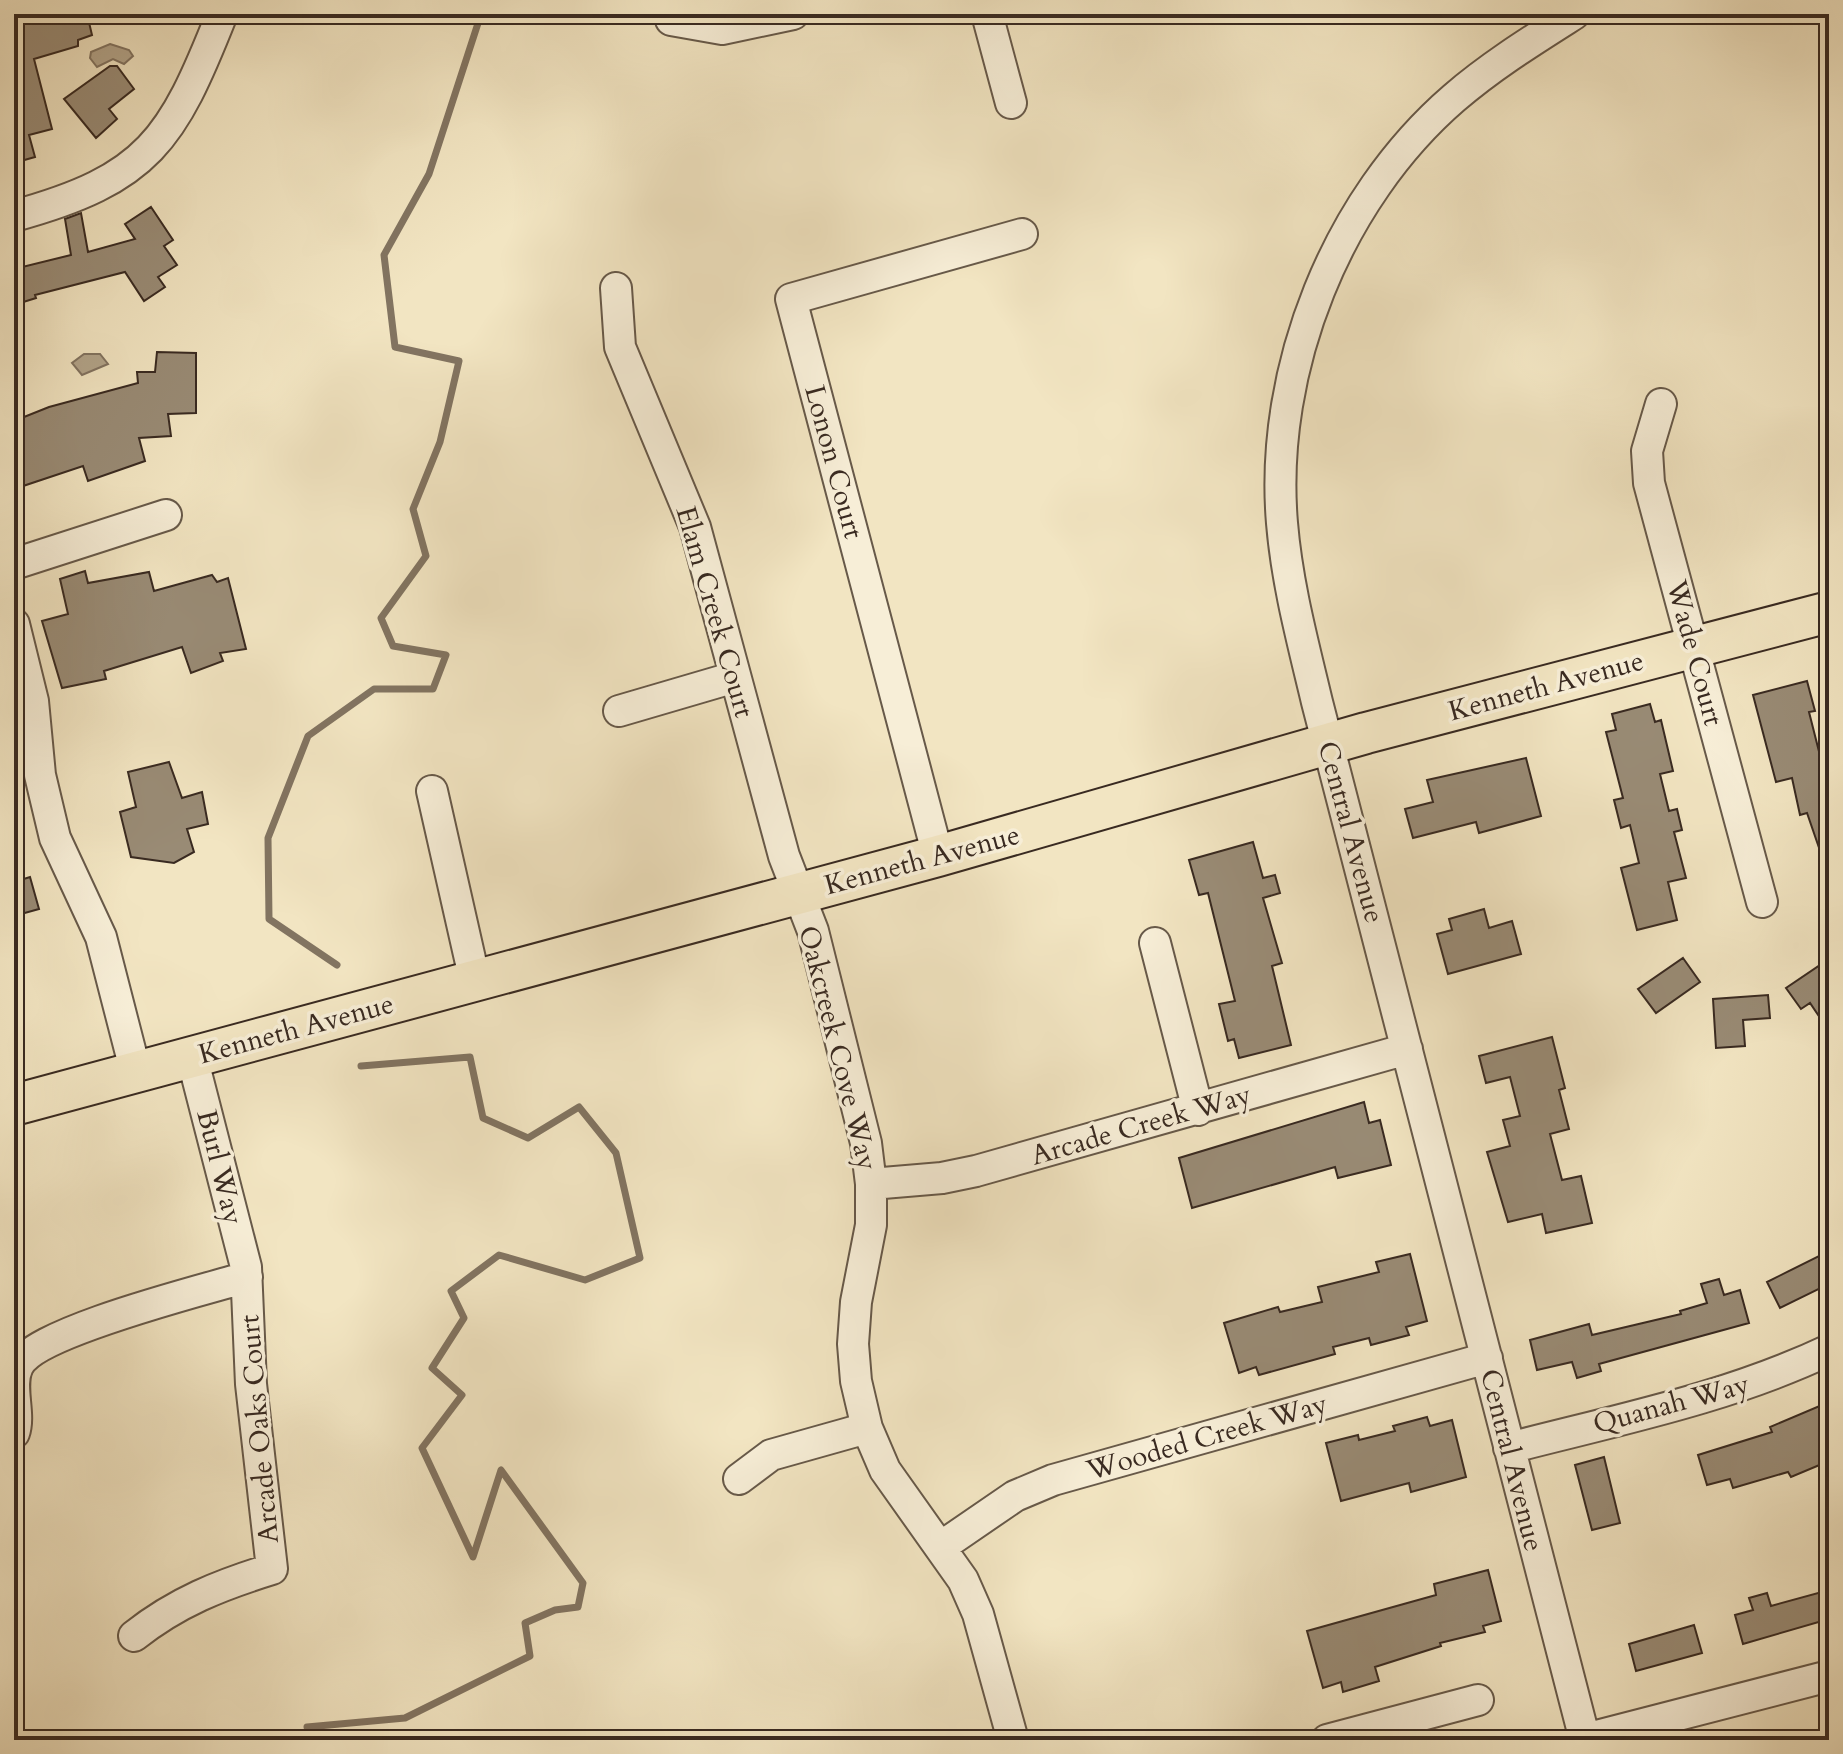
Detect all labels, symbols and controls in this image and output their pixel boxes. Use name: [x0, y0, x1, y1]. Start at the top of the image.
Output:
street label: Lonon Court: [795, 381, 873, 543]
street label: Elam Creek Court: [667, 502, 763, 722]
street label: Wade Court: [1657, 575, 1733, 730]
street label: Kenneth Avenue: [1444, 642, 1648, 730]
street label: Central Avenue: [1308, 737, 1394, 927]
street label: Kenneth Avenue: [820, 816, 1024, 904]
street label: Oakcreek Cove Way: [789, 922, 887, 1175]
street label: Kenneth Avenue: [194, 985, 398, 1073]
street label: Arcade Creek Way: [1026, 1075, 1256, 1175]
street label: Burl Way: [187, 1106, 253, 1229]
street label: Arcade Oaks Court: [230, 1313, 288, 1545]
street label: Central Avenue: [1471, 1365, 1553, 1555]
street label: Quanah Way: [1589, 1365, 1754, 1443]
street label: Wooded Creek Way: [1081, 1384, 1332, 1490]

